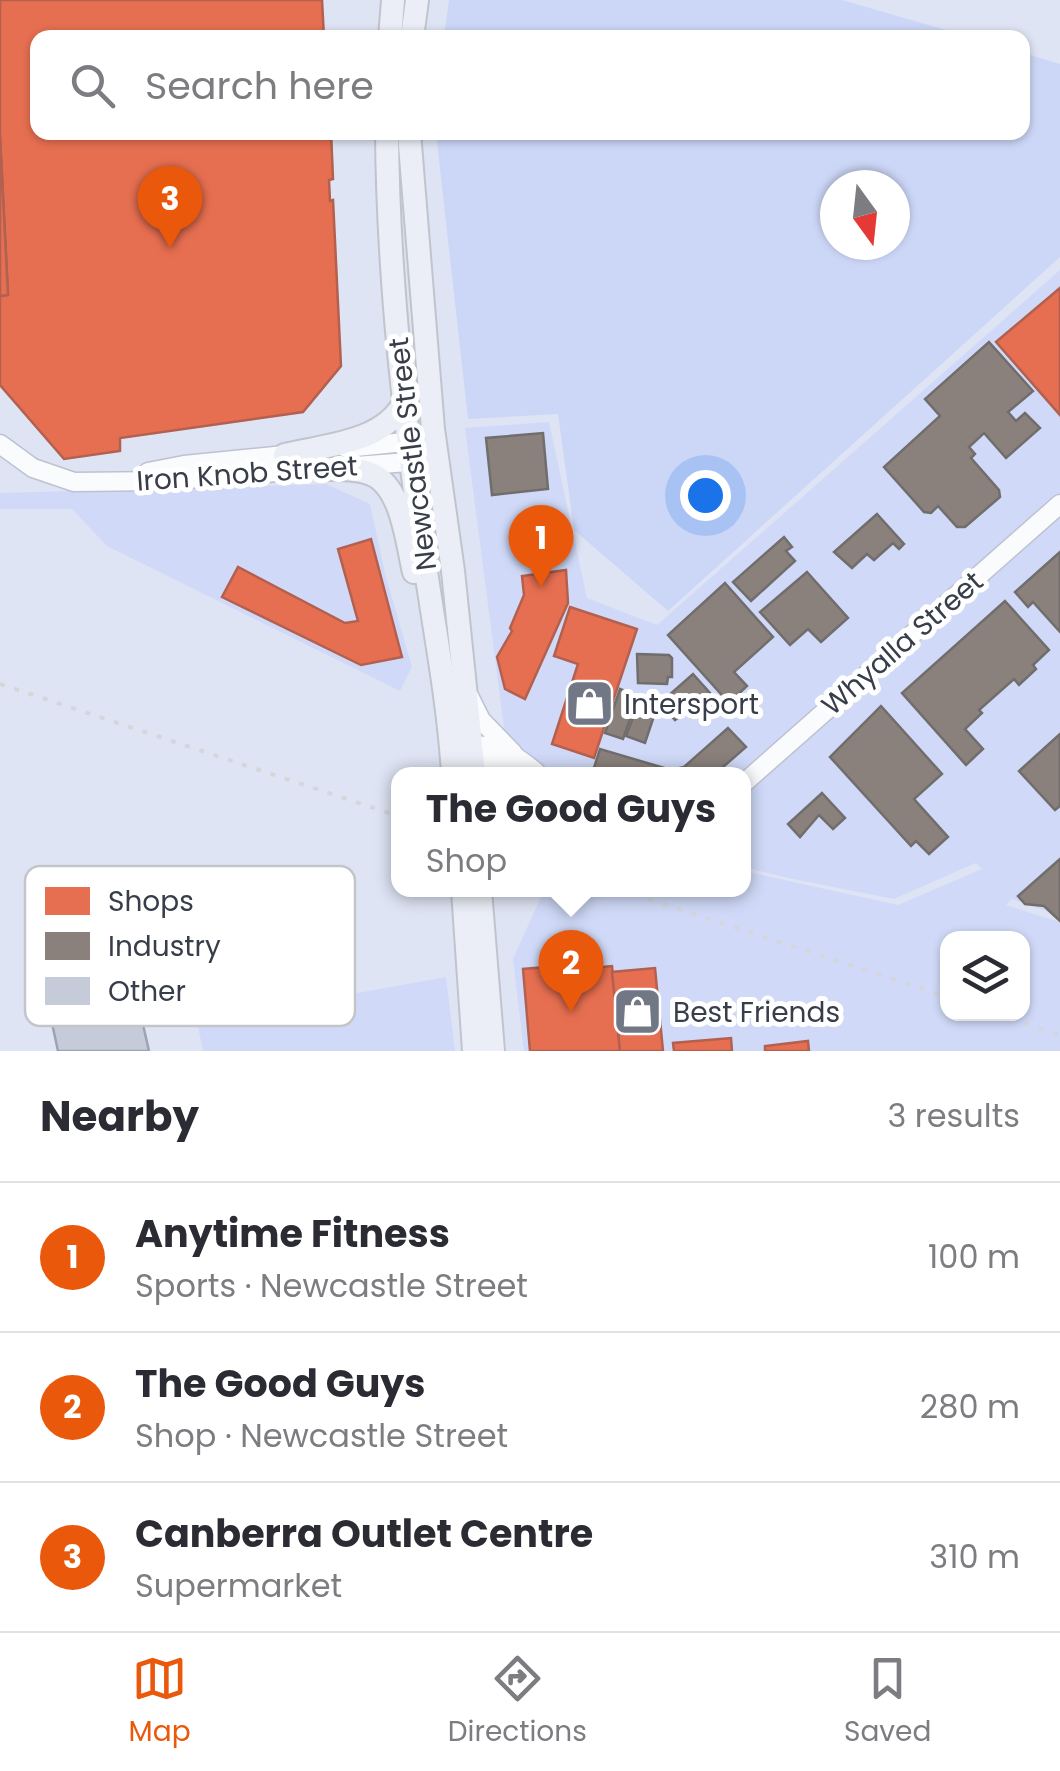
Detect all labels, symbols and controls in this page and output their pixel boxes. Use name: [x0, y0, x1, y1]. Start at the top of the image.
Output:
search box: [30, 30, 1030, 140]
icon: search: [65, 58, 120, 113]
text: Search here: [145, 59, 374, 112]
pin: 3: [138, 166, 202, 248]
north arrow: [820, 170, 910, 260]
street label: Newcastle Street: [379, 335, 446, 573]
street label: Iron Knob Street: [135, 446, 359, 501]
your location: [680, 470, 731, 521]
pin: 1: [508, 504, 574, 587]
street label: Whyalla Street: [813, 562, 991, 724]
shop icon: Intersport: [563, 678, 615, 730]
place label: Intersport: [624, 685, 759, 724]
popup: [391, 767, 751, 897]
text: The Good Guys: [426, 782, 716, 835]
text: Shop: [426, 838, 507, 883]
legend: [25, 866, 355, 1026]
text: Shops: [108, 882, 194, 921]
text: Industry: [108, 927, 221, 966]
pin: 2: [538, 930, 604, 1012]
map controls: [940, 931, 1030, 1021]
button: layers: [940, 931, 1030, 1021]
text: Other: [108, 972, 186, 1011]
shop icon: Best Friends: [612, 986, 664, 1038]
place label: Best Friends: [673, 993, 840, 1032]
text: Nearby: [40, 1087, 199, 1146]
text: 3 results: [887, 1093, 1020, 1138]
text: Anytime Fitness: [135, 1207, 450, 1260]
text: 1: [66, 1234, 79, 1279]
text: 100 m: [928, 1234, 1020, 1279]
text: Sports · Newcastle Street: [135, 1263, 528, 1308]
text: The Good Guys: [135, 1357, 426, 1410]
text: 2: [63, 1384, 82, 1429]
text: 280 m: [920, 1384, 1020, 1429]
text: Shop · Newcastle Street: [135, 1413, 508, 1458]
text: Canberra Outlet Centre: [135, 1507, 593, 1560]
text: 3: [63, 1534, 82, 1579]
text: 310 m: [929, 1534, 1020, 1579]
text: Supermarket: [135, 1563, 342, 1608]
tab: Map: [129, 1651, 191, 1753]
tab: Directions: [448, 1651, 587, 1753]
tab: Saved: [844, 1651, 931, 1753]

